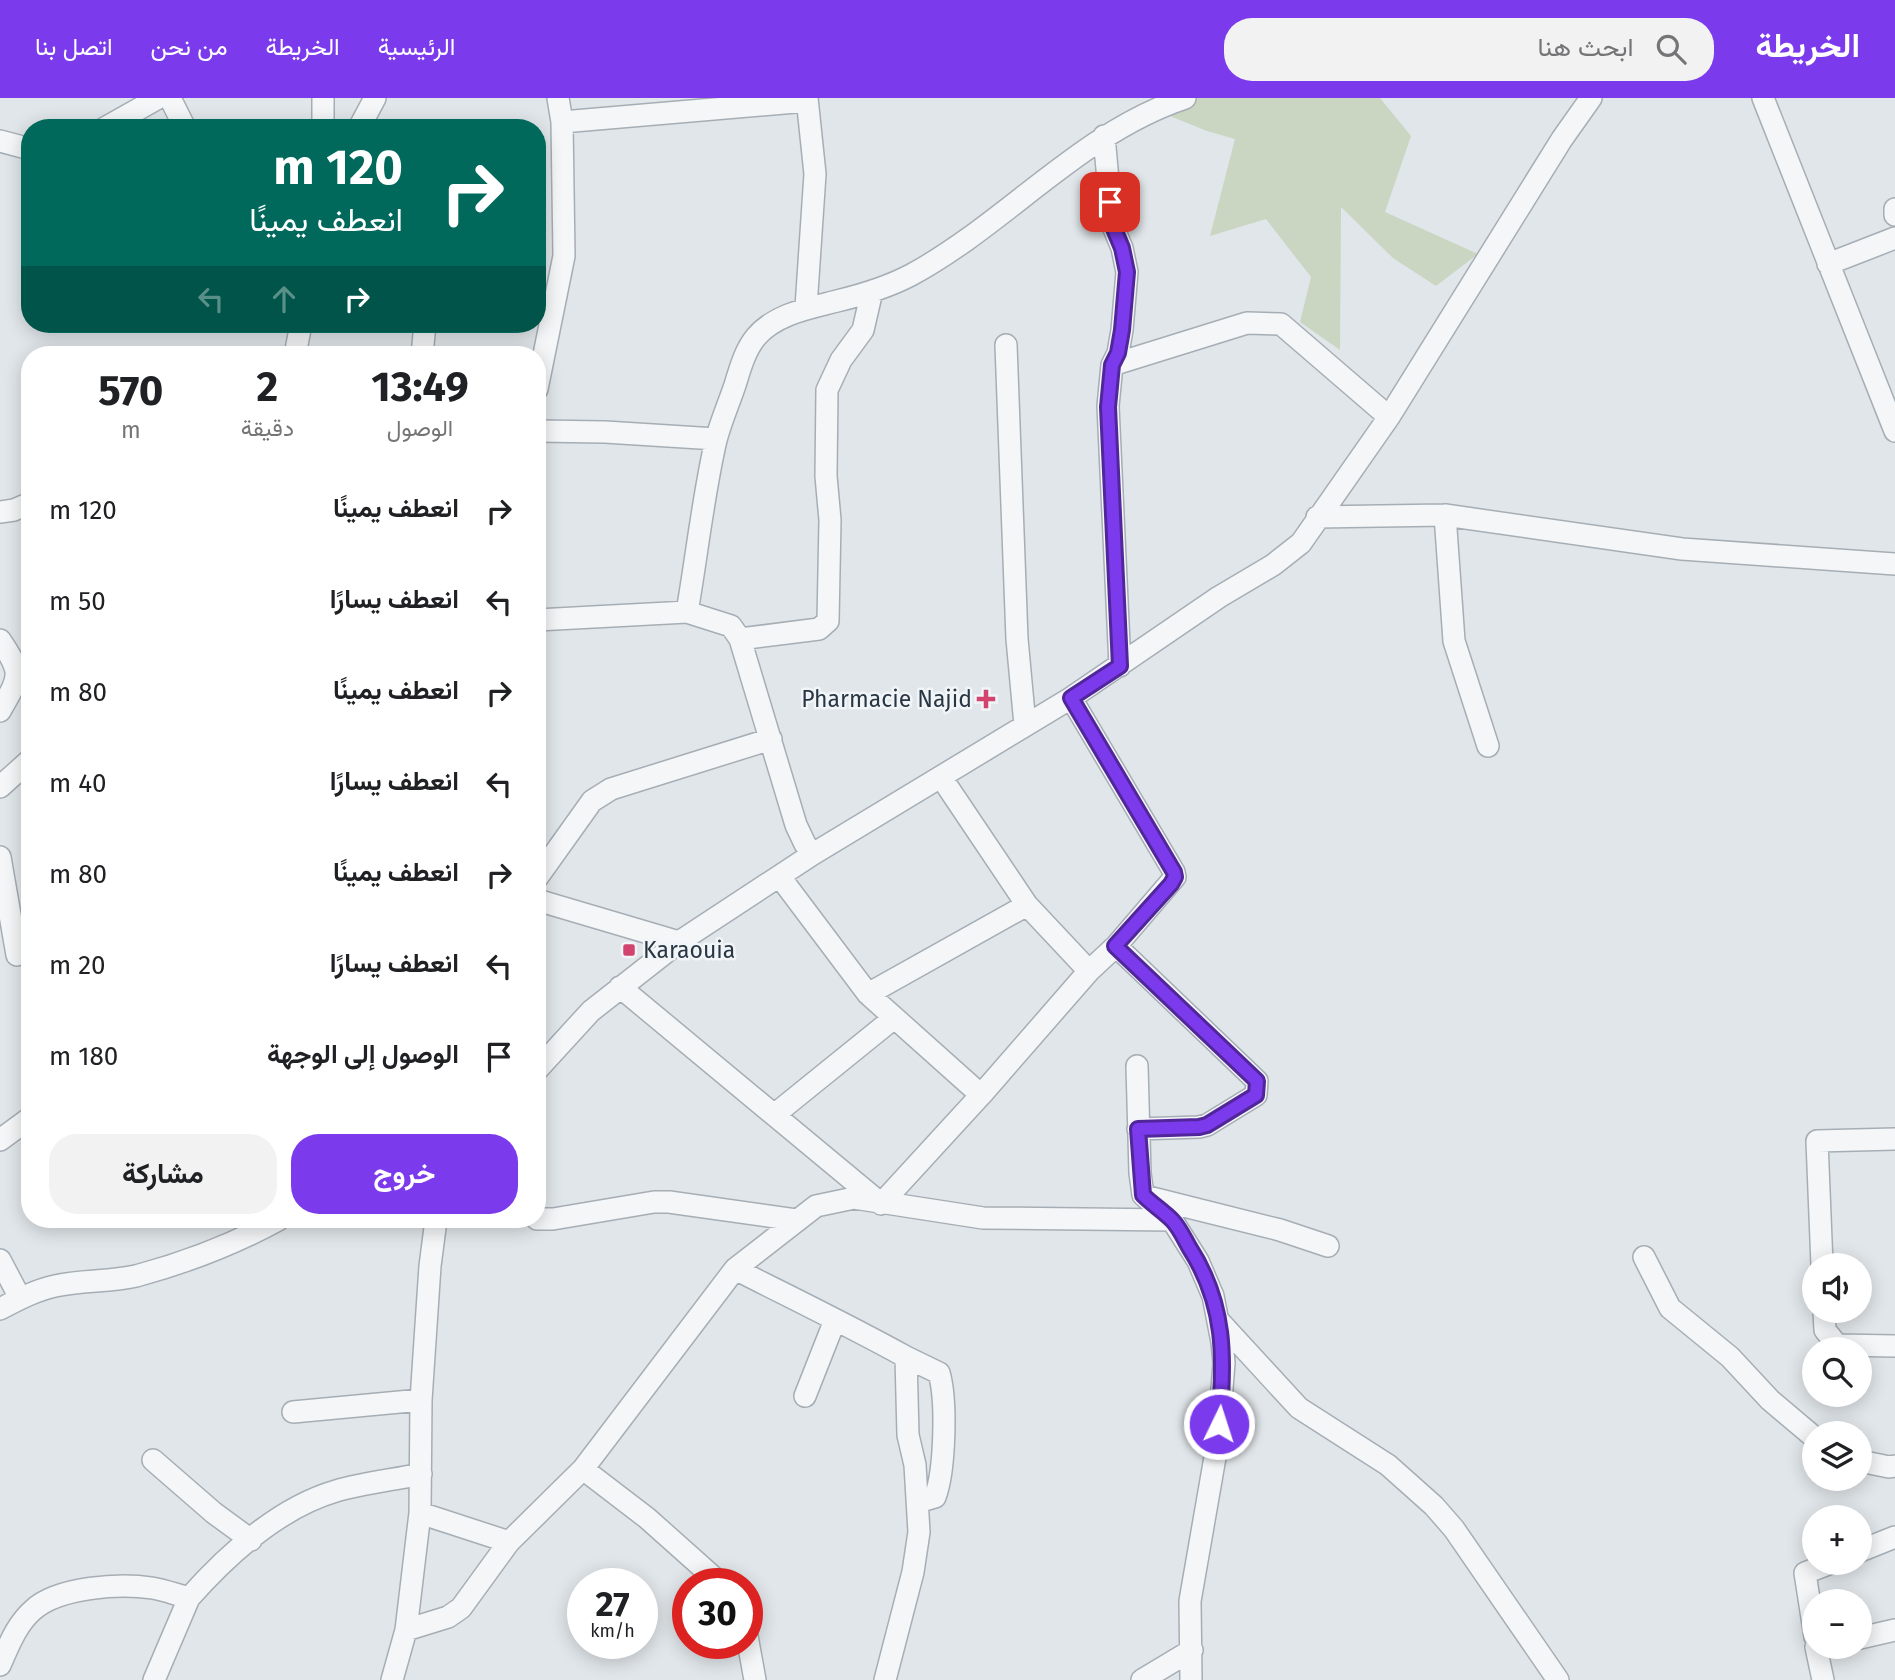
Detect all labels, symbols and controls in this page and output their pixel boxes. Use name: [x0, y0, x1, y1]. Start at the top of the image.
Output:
search box: [1224, 18, 1714, 81]
text: الخريطة: [1756, 26, 1860, 66]
icon: search: [1652, 30, 1690, 68]
text: ابحث هنا: [1537, 32, 1634, 63]
text: اتصل بنا: [35, 33, 112, 61]
text: من نحن: [150, 33, 227, 61]
text: الخريطة: [265, 33, 340, 61]
text: الرئيسية: [378, 33, 455, 61]
text: 120 m: [273, 138, 403, 197]
icon: right: [427, 147, 518, 238]
pin: [1080, 172, 1140, 232]
icon: arrive: [1091, 183, 1129, 221]
text: انعطف يمينًا: [249, 201, 403, 239]
icon: left: [192, 280, 230, 318]
icon: ahead: [265, 280, 303, 318]
icon: right: [338, 280, 376, 318]
text: 2: [256, 362, 278, 412]
text: 13:49: [371, 362, 469, 412]
text: 570: [98, 366, 163, 416]
text: دقيقة: [241, 414, 294, 442]
text: الوصول: [387, 414, 453, 442]
text: m: [121, 416, 141, 444]
icon: right: [480, 492, 518, 530]
text: انعطف يمينًا: [333, 493, 459, 524]
text: 120 m: [49, 495, 117, 526]
icon: left: [480, 583, 518, 621]
text: انعطف يسارًا: [330, 584, 459, 615]
text: 50 m: [49, 586, 106, 617]
icon: right: [480, 674, 518, 712]
text: انعطف يمينًا: [333, 675, 459, 706]
text: 80 m: [49, 677, 107, 708]
place label: Pharmacie Najid: [801, 685, 972, 713]
marker: Pharmacie Najid: [978, 691, 994, 707]
icon: left: [480, 765, 518, 803]
text: انعطف يسارًا: [330, 766, 459, 797]
text: 40 m: [49, 768, 107, 799]
icon: right: [480, 856, 518, 894]
text: انعطف يمينًا: [333, 857, 459, 888]
text: 80 m: [49, 859, 107, 890]
place label: Karaouia: [643, 936, 735, 964]
marker: Karaouia: [621, 942, 637, 958]
icon: left: [480, 947, 518, 985]
text: انعطف يسارًا: [330, 948, 459, 979]
text: 20 m: [49, 950, 106, 981]
icon: arrive: [480, 1038, 518, 1076]
text: الوصول إلى الوجهة: [267, 1039, 459, 1070]
text: 180 m: [49, 1041, 118, 1072]
button: مشاركة: [49, 1134, 277, 1214]
button: خروج: [291, 1134, 518, 1214]
map controls: [1802, 1253, 1872, 1659]
button: sound: [1802, 1253, 1872, 1323]
button: search: [1802, 1337, 1872, 1407]
position arrow: [1182, 1387, 1256, 1461]
button: layers: [1802, 1421, 1872, 1491]
button: +: [1802, 1505, 1872, 1575]
speed limit sign: 30: [672, 1568, 763, 1659]
text: 27: [595, 1583, 630, 1625]
button: −: [1802, 1589, 1872, 1659]
text: km/h: [590, 1620, 635, 1642]

